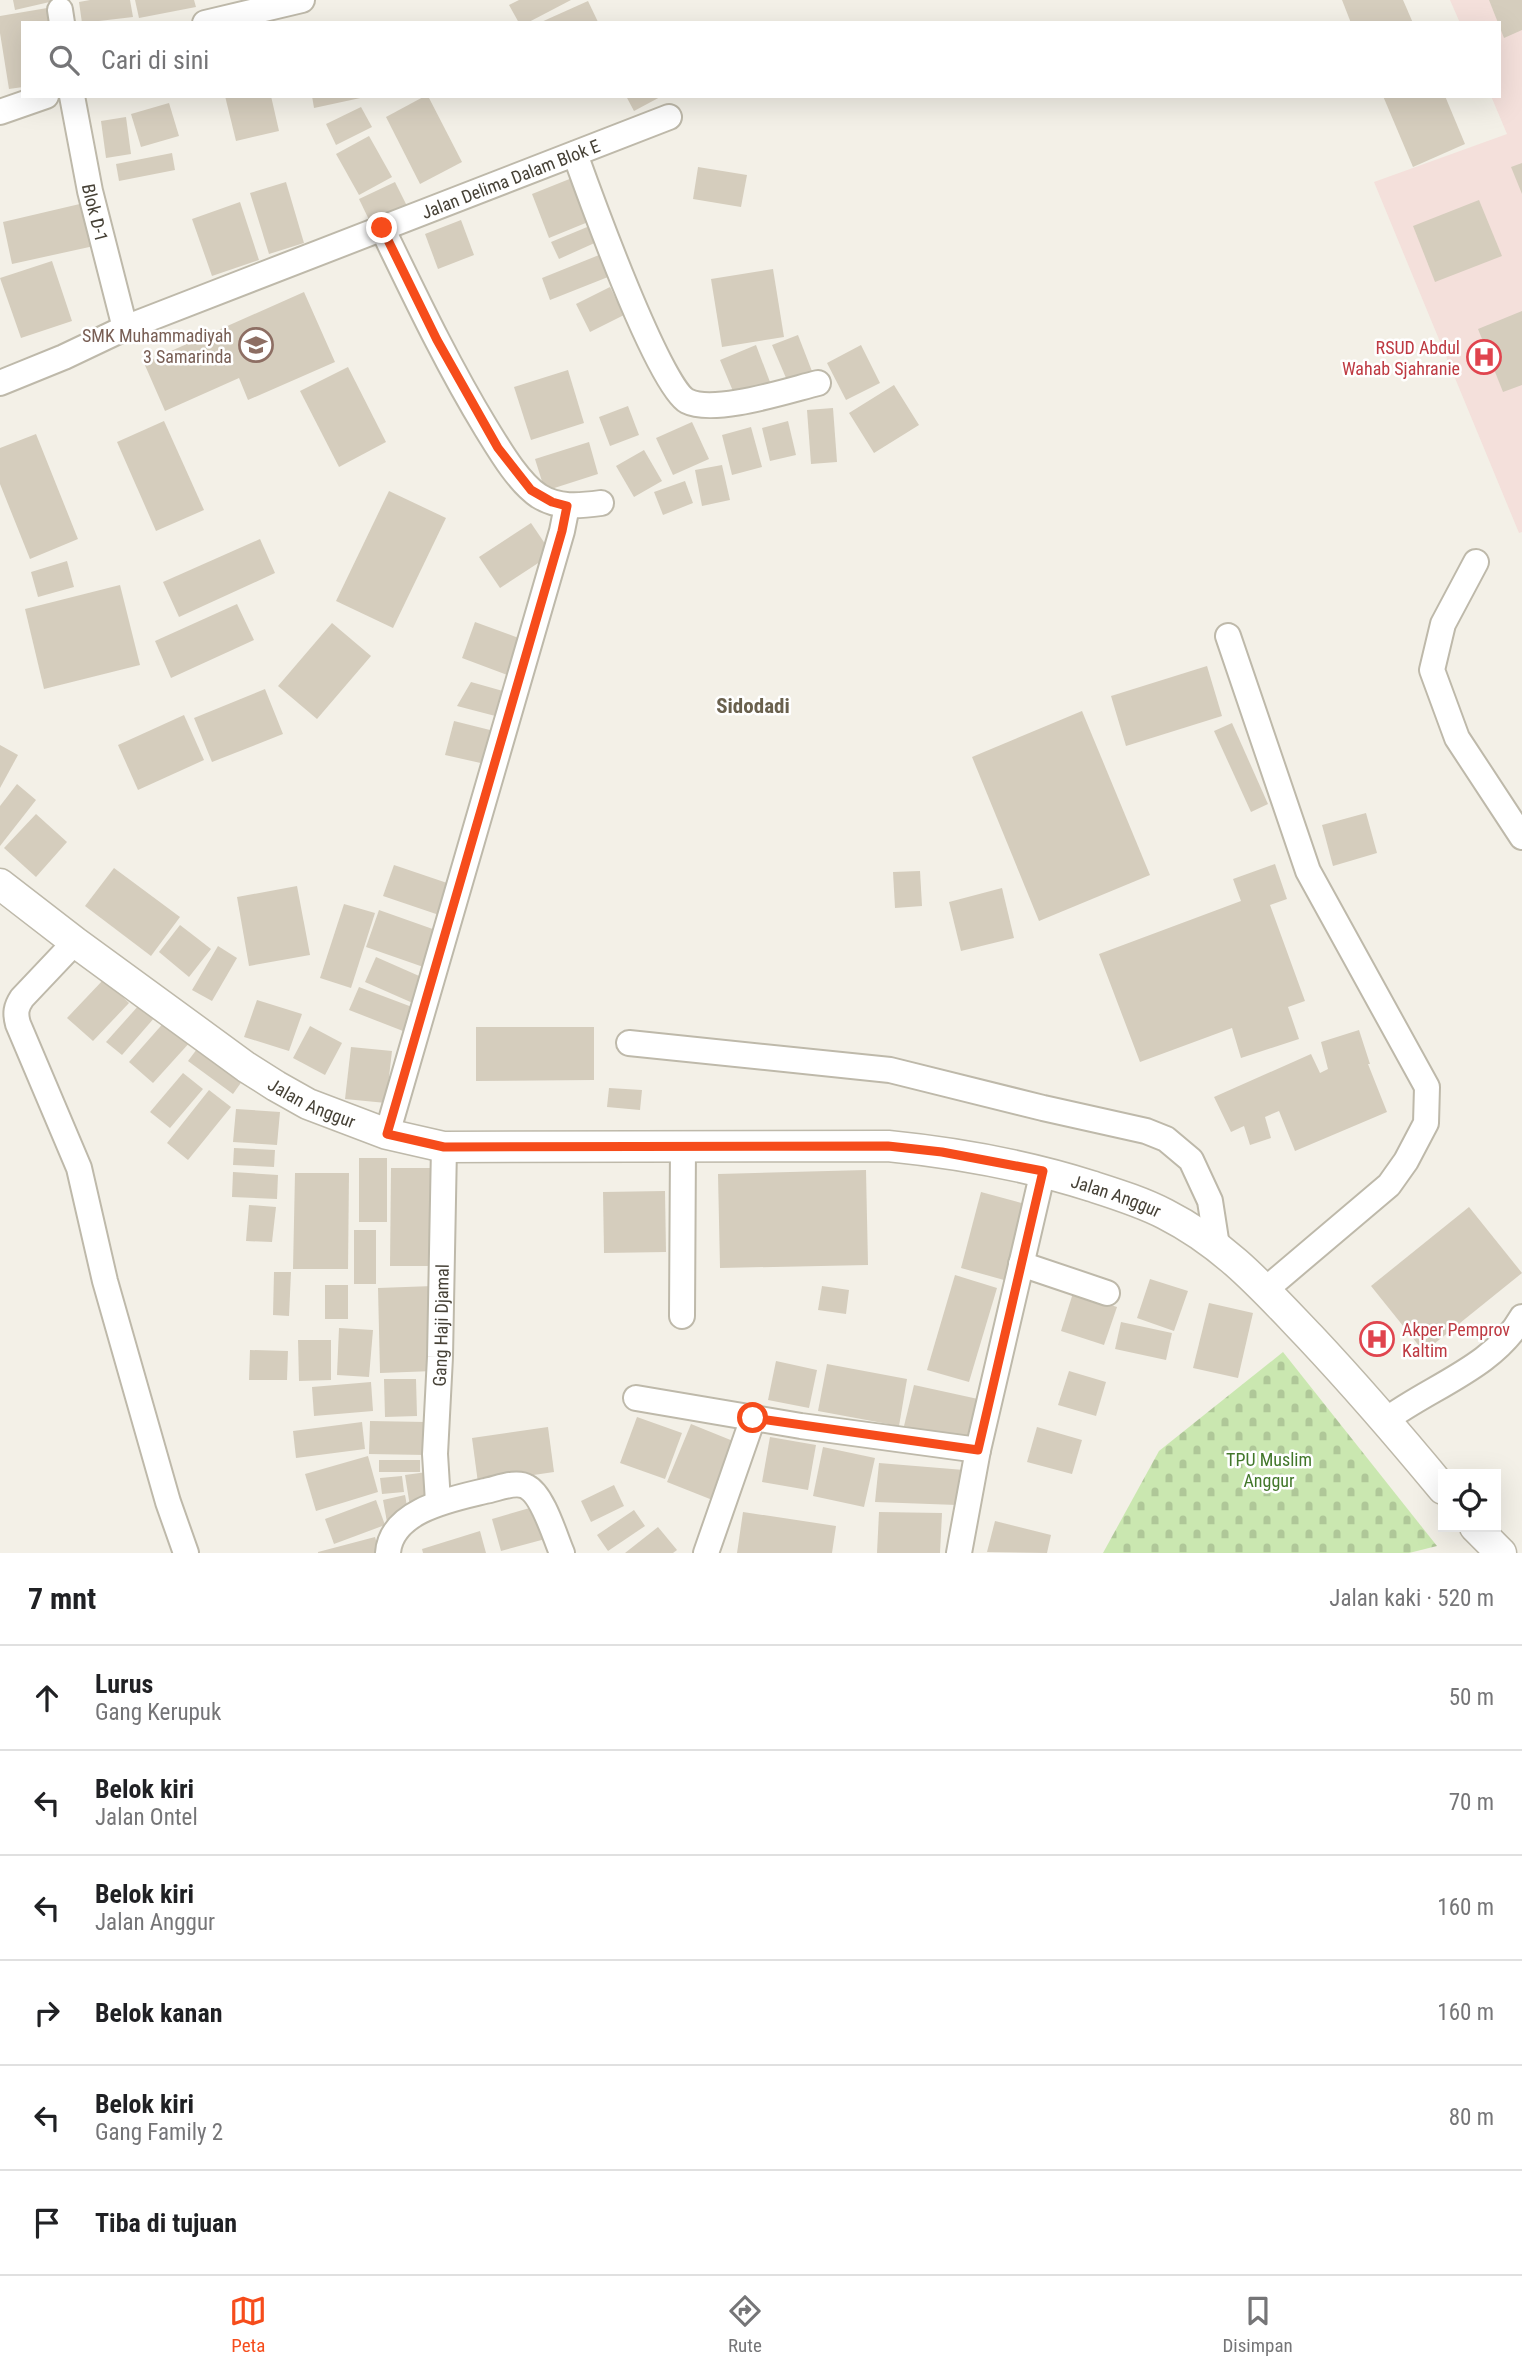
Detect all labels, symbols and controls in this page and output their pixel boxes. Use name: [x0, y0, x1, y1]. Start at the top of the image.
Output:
search box: [21, 21, 1501, 98]
icon: search: [45, 41, 83, 79]
text: Cari di sini: [101, 45, 209, 75]
street label: Jalan Delima Dalam Blok E: [418, 134, 603, 223]
street label: Blok D-1: [78, 182, 113, 244]
route end: [366, 212, 397, 243]
place label: SMK Muhammadiyah 3 Samarinda: [82, 325, 232, 367]
school or university icon: SMK Muhammadiyah 3 Samarinda: [237, 326, 275, 364]
place label: RSUD Abdul Wahab Sjahranie: [1342, 337, 1460, 379]
hospital icon: RSUD Abdul Wahab Sjahranie: [1465, 338, 1503, 376]
district label: Sidodadi: [716, 694, 790, 718]
street label: Jalan Anggur: [264, 1073, 359, 1132]
street label: Jalan Anggur: [1069, 1170, 1165, 1221]
street label: Gang Haji Djamal: [428, 1264, 452, 1387]
place label: Akper Pemprov Kaltim: [1402, 1319, 1510, 1361]
hospital icon: Akper Pemprov Kaltim: [1358, 1320, 1396, 1358]
route start: [737, 1402, 768, 1433]
park label: TPU Muslim Anggur: [1226, 1449, 1312, 1491]
map controls: [1438, 1469, 1501, 1532]
button: locate: [1438, 1469, 1501, 1532]
text: 7 mnt: [28, 1581, 96, 1616]
text: Jalan kaki · 520 m: [1329, 1585, 1494, 1612]
text: Lurus: [95, 1669, 153, 1699]
icon: ahead: [28, 1679, 66, 1717]
text: 50 m: [1449, 1684, 1494, 1711]
text: Gang Kerupuk: [95, 1699, 221, 1726]
text: Belok kiri: [95, 1774, 194, 1804]
icon: left: [28, 1784, 66, 1822]
text: 70 m: [1449, 1789, 1494, 1816]
text: Jalan Ontel: [95, 1804, 198, 1831]
text: Belok kiri: [95, 1879, 194, 1909]
icon: left: [28, 1889, 66, 1927]
text: 160 m: [1437, 1894, 1494, 1921]
text: Jalan Anggur: [95, 1909, 215, 1936]
icon: right: [28, 1994, 66, 2032]
text: Belok kanan: [95, 1998, 222, 2028]
text: 160 m: [1437, 1999, 1494, 2026]
text: Belok kiri: [95, 2089, 194, 2119]
icon: left: [28, 2099, 66, 2137]
text: 80 m: [1449, 2104, 1494, 2131]
text: Gang Family 2: [95, 2119, 223, 2146]
icon: arrive: [28, 2204, 66, 2242]
text: Tiba di tujuan: [95, 2208, 237, 2238]
tab: Peta: [229, 2292, 267, 2357]
tab: Rute: [726, 2292, 764, 2357]
tab: Disimpan: [1222, 2292, 1293, 2357]

